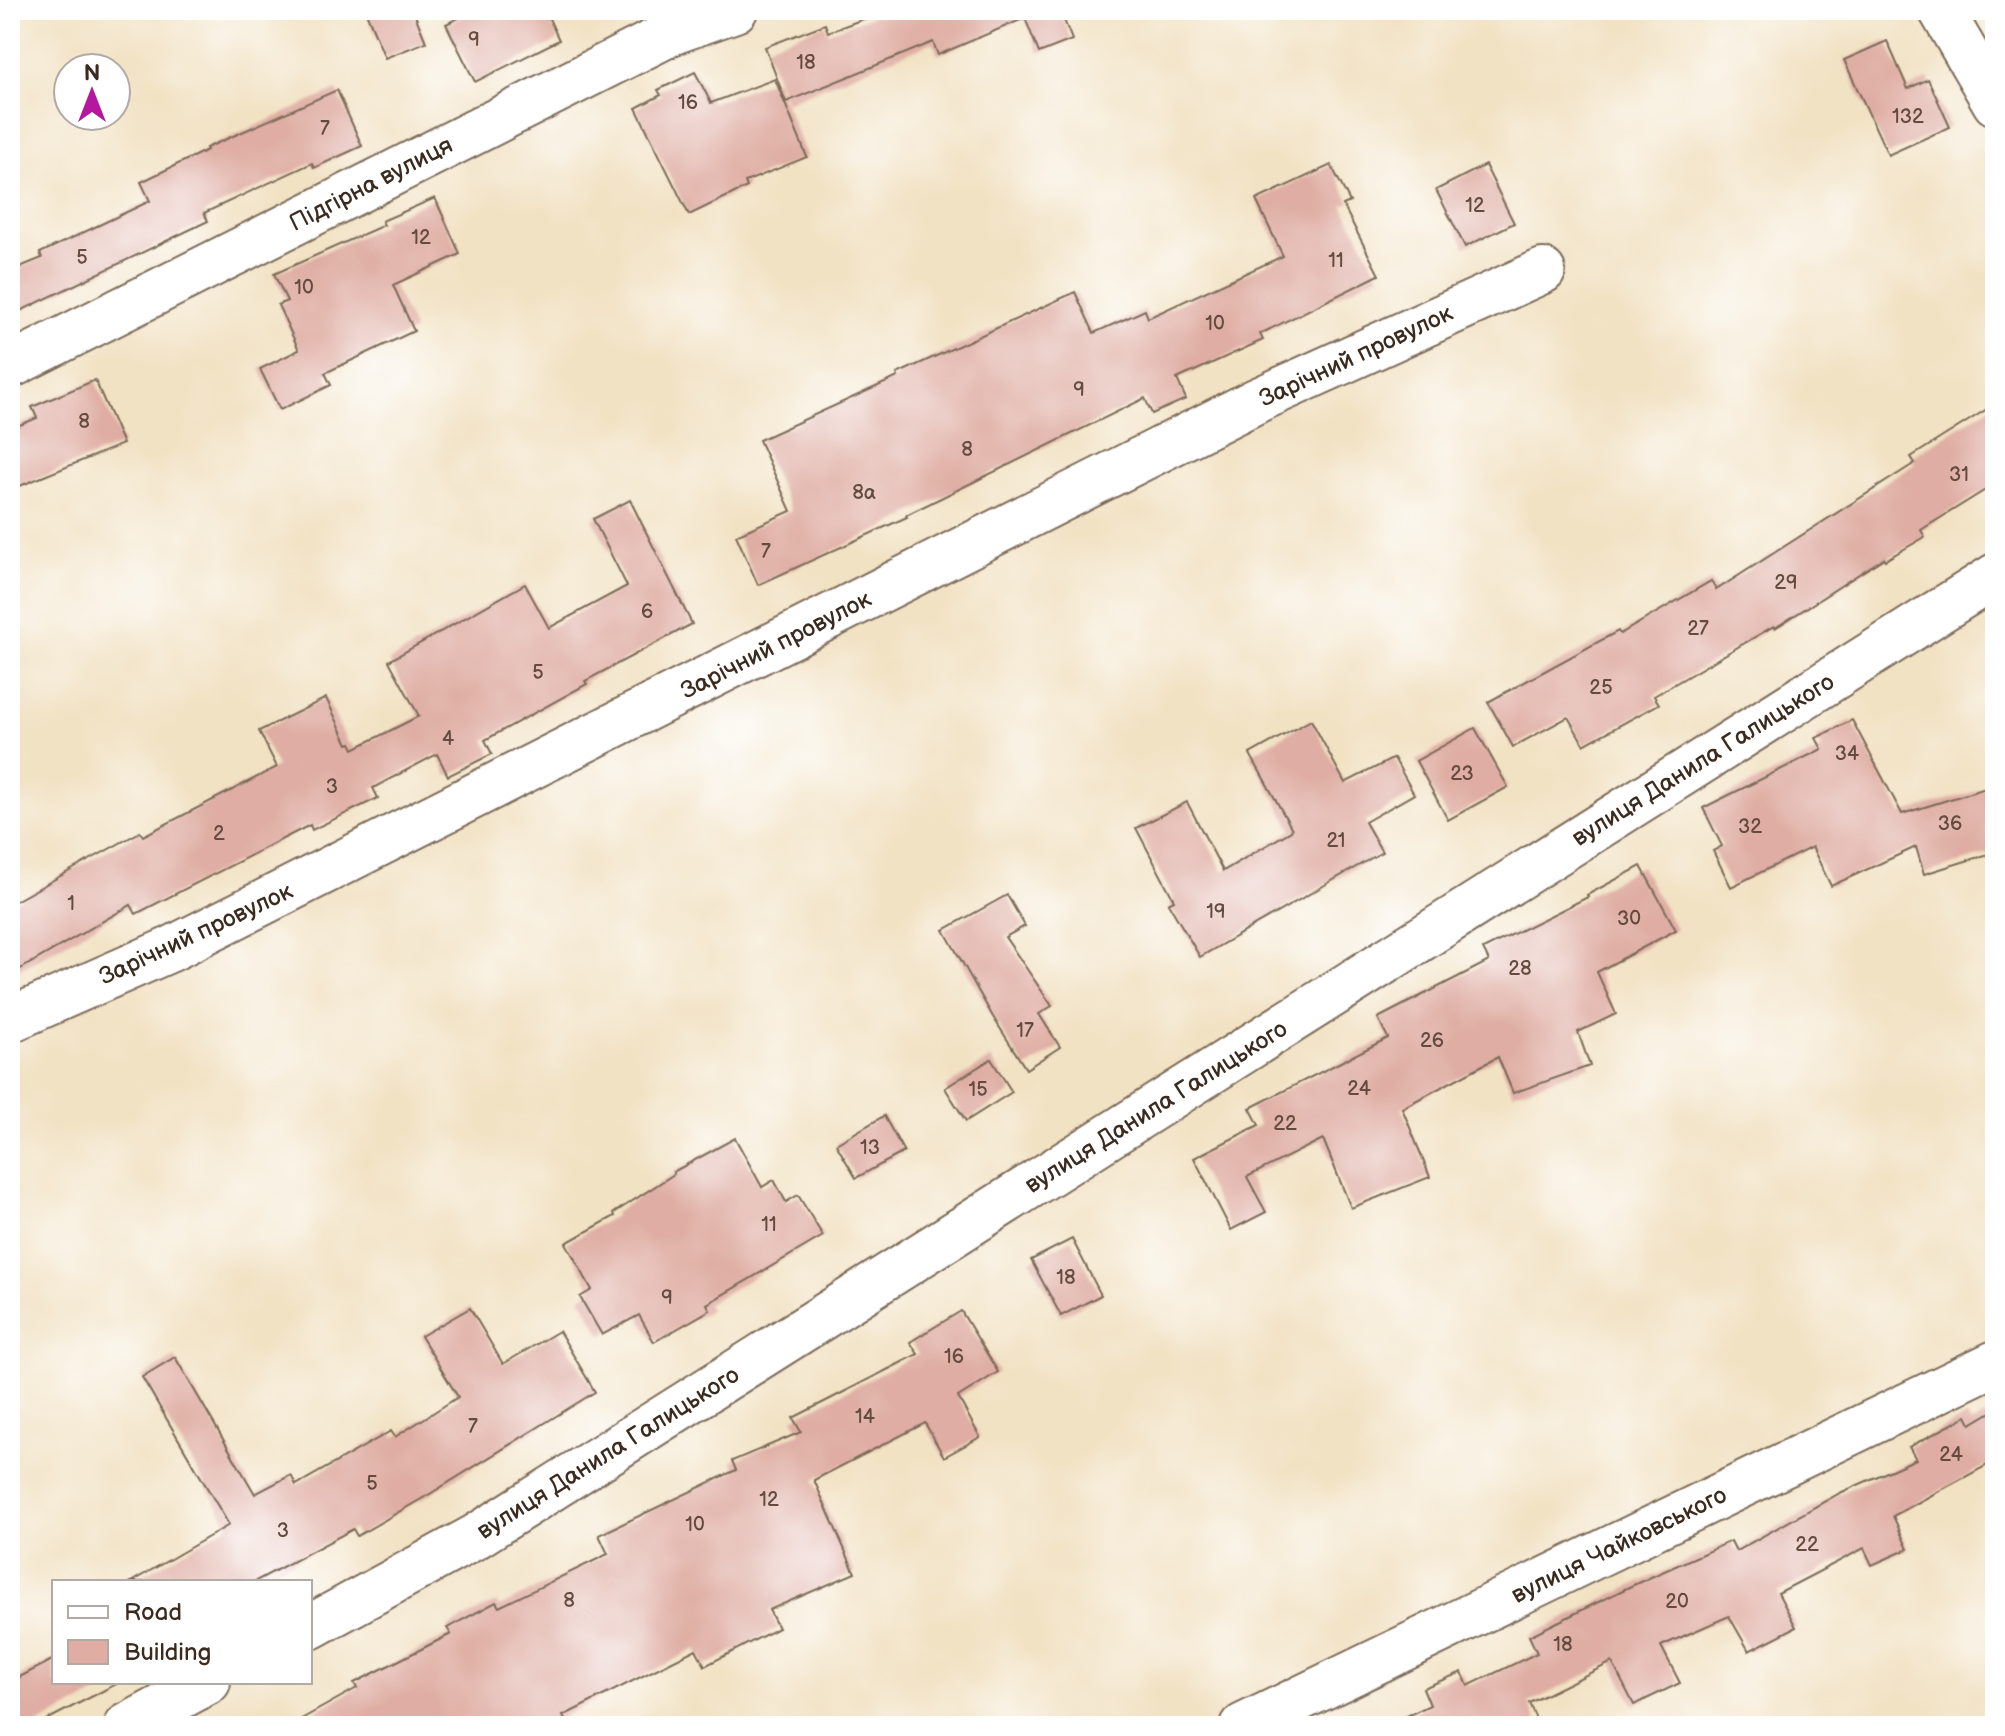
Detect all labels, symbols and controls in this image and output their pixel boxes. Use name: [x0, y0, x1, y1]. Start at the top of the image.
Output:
house number: 9: [468, 28, 480, 52]
house number: 18: [796, 51, 816, 75]
north arrow: [52, 52, 132, 132]
text: N: [84, 60, 100, 87]
house number: 16: [678, 91, 698, 115]
house number: 132: [1892, 105, 1924, 129]
house number: 7: [320, 117, 330, 141]
street label: Підгірна вулиця: [284, 130, 458, 238]
house number: 12: [1465, 194, 1485, 218]
house number: 12: [411, 226, 431, 250]
house number: 5: [76, 246, 88, 270]
house number: 11: [1328, 249, 1344, 273]
house number: 10: [294, 276, 314, 300]
street label: Зарічний провулок: [1255, 298, 1457, 413]
house number: 10: [1205, 312, 1225, 336]
house number: 9: [1073, 378, 1085, 402]
house number: 8: [78, 410, 90, 434]
house number: 8: [961, 438, 973, 462]
house number: 31: [1949, 463, 1969, 487]
house number: 8а: [852, 481, 876, 505]
house number: 7: [761, 540, 771, 564]
house number: 29: [1774, 571, 1798, 595]
street label: Зарічний провулок: [676, 584, 876, 706]
house number: 6: [641, 600, 653, 624]
house number: 27: [1687, 617, 1709, 641]
house number: 5: [532, 661, 544, 685]
street label: вулиця Данила Галицького: [1567, 667, 1839, 853]
house number: 25: [1589, 676, 1613, 700]
house number: 4: [442, 727, 454, 751]
house number: 34: [1835, 742, 1859, 766]
house number: 23: [1450, 762, 1474, 786]
house number: 3: [326, 775, 338, 799]
house number: 36: [1938, 812, 1962, 836]
house number: 32: [1738, 815, 1762, 839]
house number: 2: [213, 822, 225, 846]
house number: 21: [1326, 829, 1346, 853]
street label: Зарічний провулок: [95, 876, 297, 991]
house number: 1: [67, 892, 75, 916]
house number: 19: [1206, 900, 1226, 924]
house number: 30: [1617, 907, 1641, 931]
house number: 28: [1508, 957, 1532, 981]
street label: вулиця Данила Галицького: [1020, 1014, 1292, 1200]
house number: 17: [1016, 1019, 1034, 1043]
house number: 26: [1420, 1029, 1444, 1053]
house number: 24: [1347, 1077, 1371, 1101]
house number: 15: [968, 1078, 988, 1102]
house number: 22: [1273, 1112, 1297, 1136]
house number: 13: [860, 1136, 880, 1160]
house number: 11: [761, 1213, 777, 1237]
house number: 18: [1056, 1266, 1076, 1290]
house number: 9: [661, 1286, 673, 1310]
house number: 16: [944, 1345, 964, 1369]
street label: вулиця Данила Галицького: [472, 1360, 744, 1546]
house number: 14: [855, 1405, 875, 1429]
house number: 7: [468, 1415, 478, 1439]
house number: 24: [1939, 1443, 1963, 1467]
house number: 5: [366, 1472, 378, 1496]
street label: вулиця Чайковського: [1507, 1480, 1731, 1610]
house number: 12: [759, 1488, 779, 1512]
house number: 10: [685, 1513, 705, 1537]
house number: 3: [277, 1519, 289, 1543]
house number: 22: [1795, 1533, 1819, 1557]
legend: [52, 1580, 312, 1684]
house number: 8: [563, 1589, 575, 1613]
house number: 20: [1665, 1590, 1689, 1614]
text: Road: [124, 1598, 182, 1627]
house number: 18: [1553, 1633, 1573, 1657]
text: Building: [124, 1638, 211, 1667]

